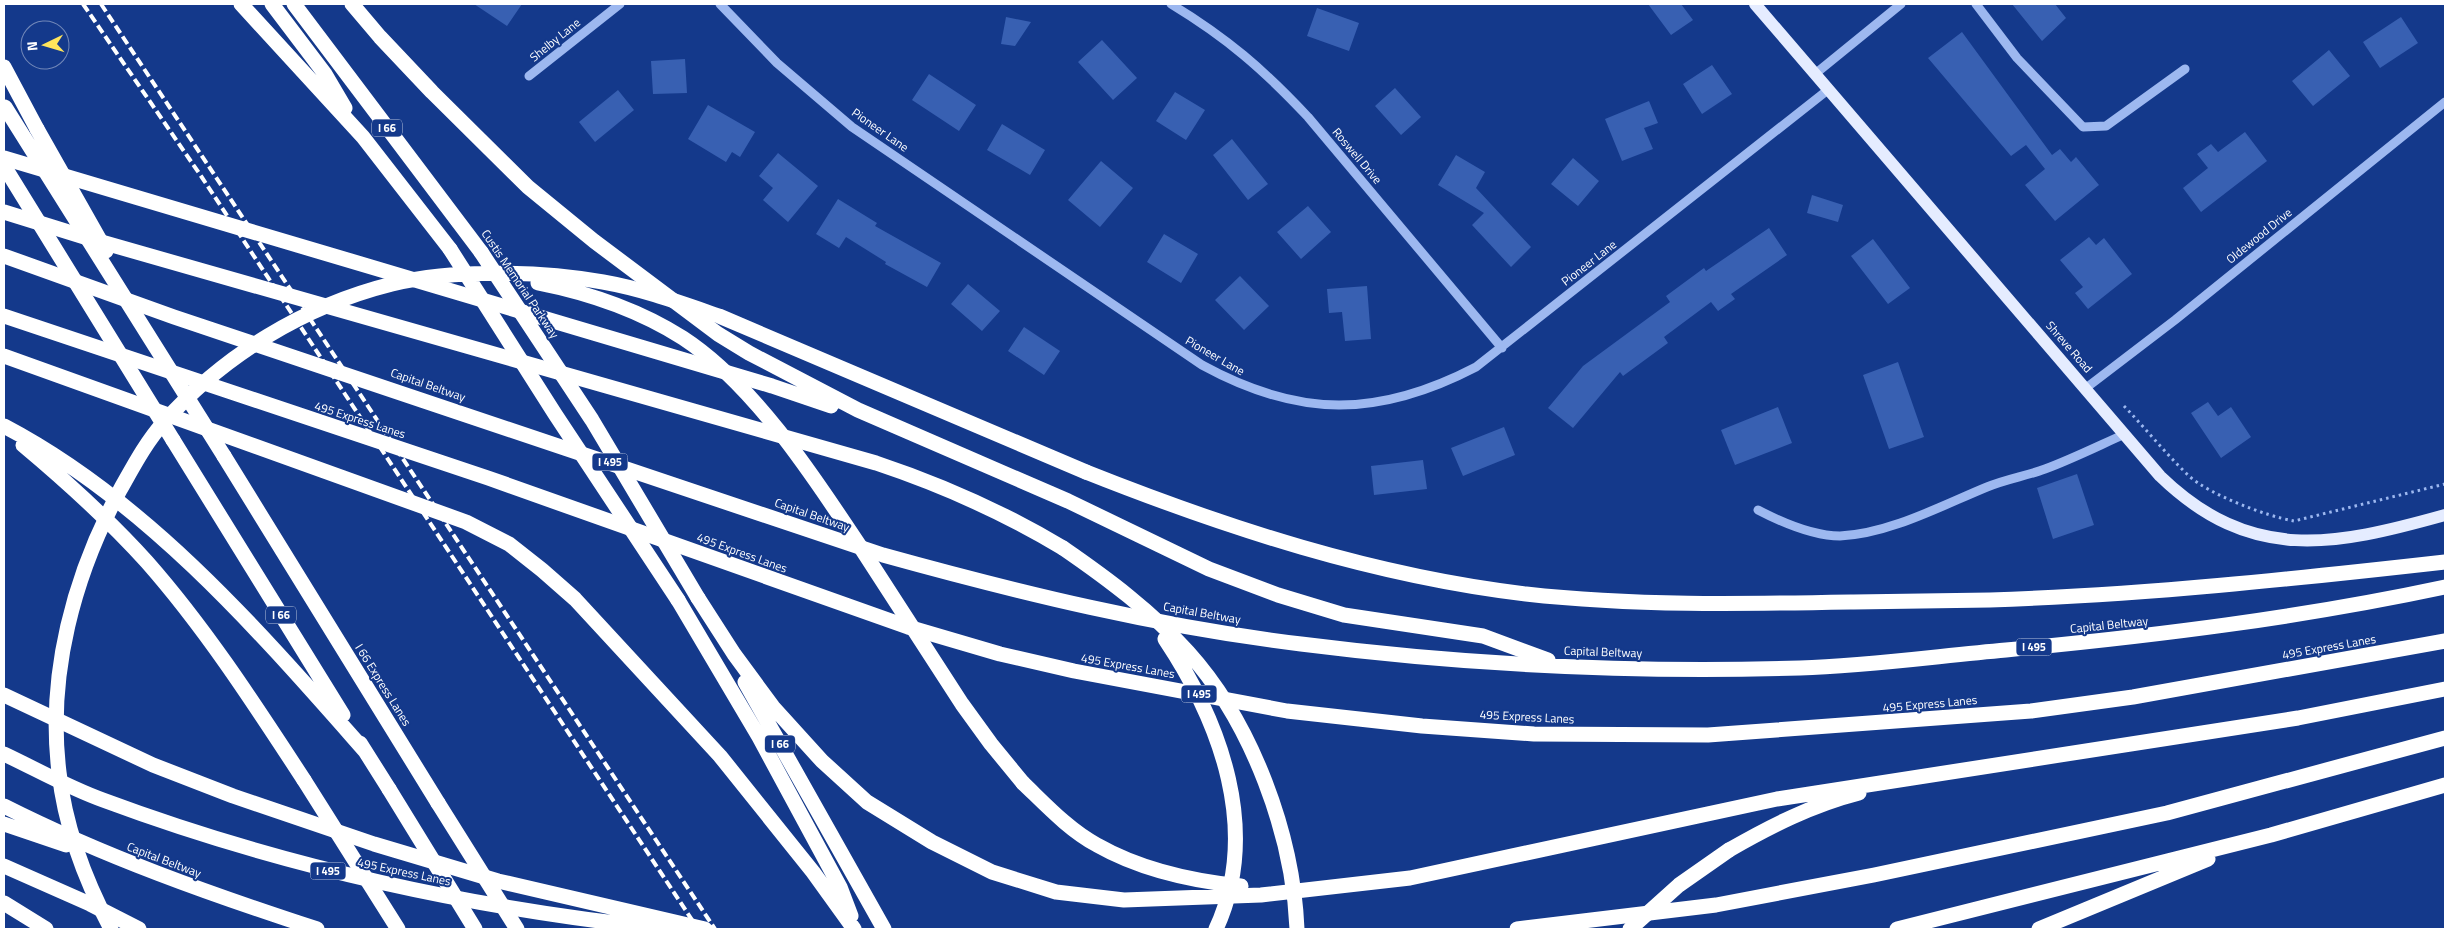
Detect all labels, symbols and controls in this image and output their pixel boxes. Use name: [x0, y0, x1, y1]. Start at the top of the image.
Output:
street label: Shelby Lane: [525, 13, 584, 66]
north arrow: [20, 20, 70, 70]
text: N: [21, 40, 42, 52]
street label: Pioneer Lane: [848, 103, 913, 156]
road number: I 66: [372, 120, 402, 136]
street label: Roswell Drive: [1328, 123, 1387, 188]
street label: Oldewood Drive: [2222, 203, 2296, 268]
street label: Custis Memorial Parkway: [477, 225, 564, 342]
street label: Pioneer Lane: [1557, 235, 1620, 290]
street label: Shreve Road: [2041, 317, 2097, 377]
street label: Pioneer Lane: [1182, 331, 1248, 380]
street label: Capital Beltway: [388, 363, 469, 406]
street label: 495 Express Lanes: [312, 396, 409, 443]
road number: I 495: [592, 454, 628, 471]
street label: Capital Beltway: [772, 493, 853, 536]
street label: 495 Express Lanes: [694, 527, 790, 578]
street label: Capital Beltway: [1162, 596, 1243, 629]
road number: I 66: [266, 606, 296, 624]
street label: Capital Beltway: [2069, 611, 2149, 638]
street label: 495 Express Lanes: [2281, 629, 2378, 664]
road number: I 495: [2016, 638, 2052, 656]
street label: I 66 Express Lanes: [351, 640, 417, 730]
street label: Capital Beltway: [1564, 641, 1643, 662]
street label: 495 Express Lanes: [1080, 648, 1177, 683]
road number: I 495: [1182, 686, 1216, 702]
street label: 495 Express Lanes: [1882, 690, 1978, 717]
street label: 495 Express Lanes: [1479, 705, 1575, 728]
road number: I 66: [765, 736, 795, 752]
street label: Capital Beltway: [124, 837, 204, 883]
street label: 495 Express Lanes: [356, 852, 453, 891]
road number: I 495: [310, 862, 346, 879]

